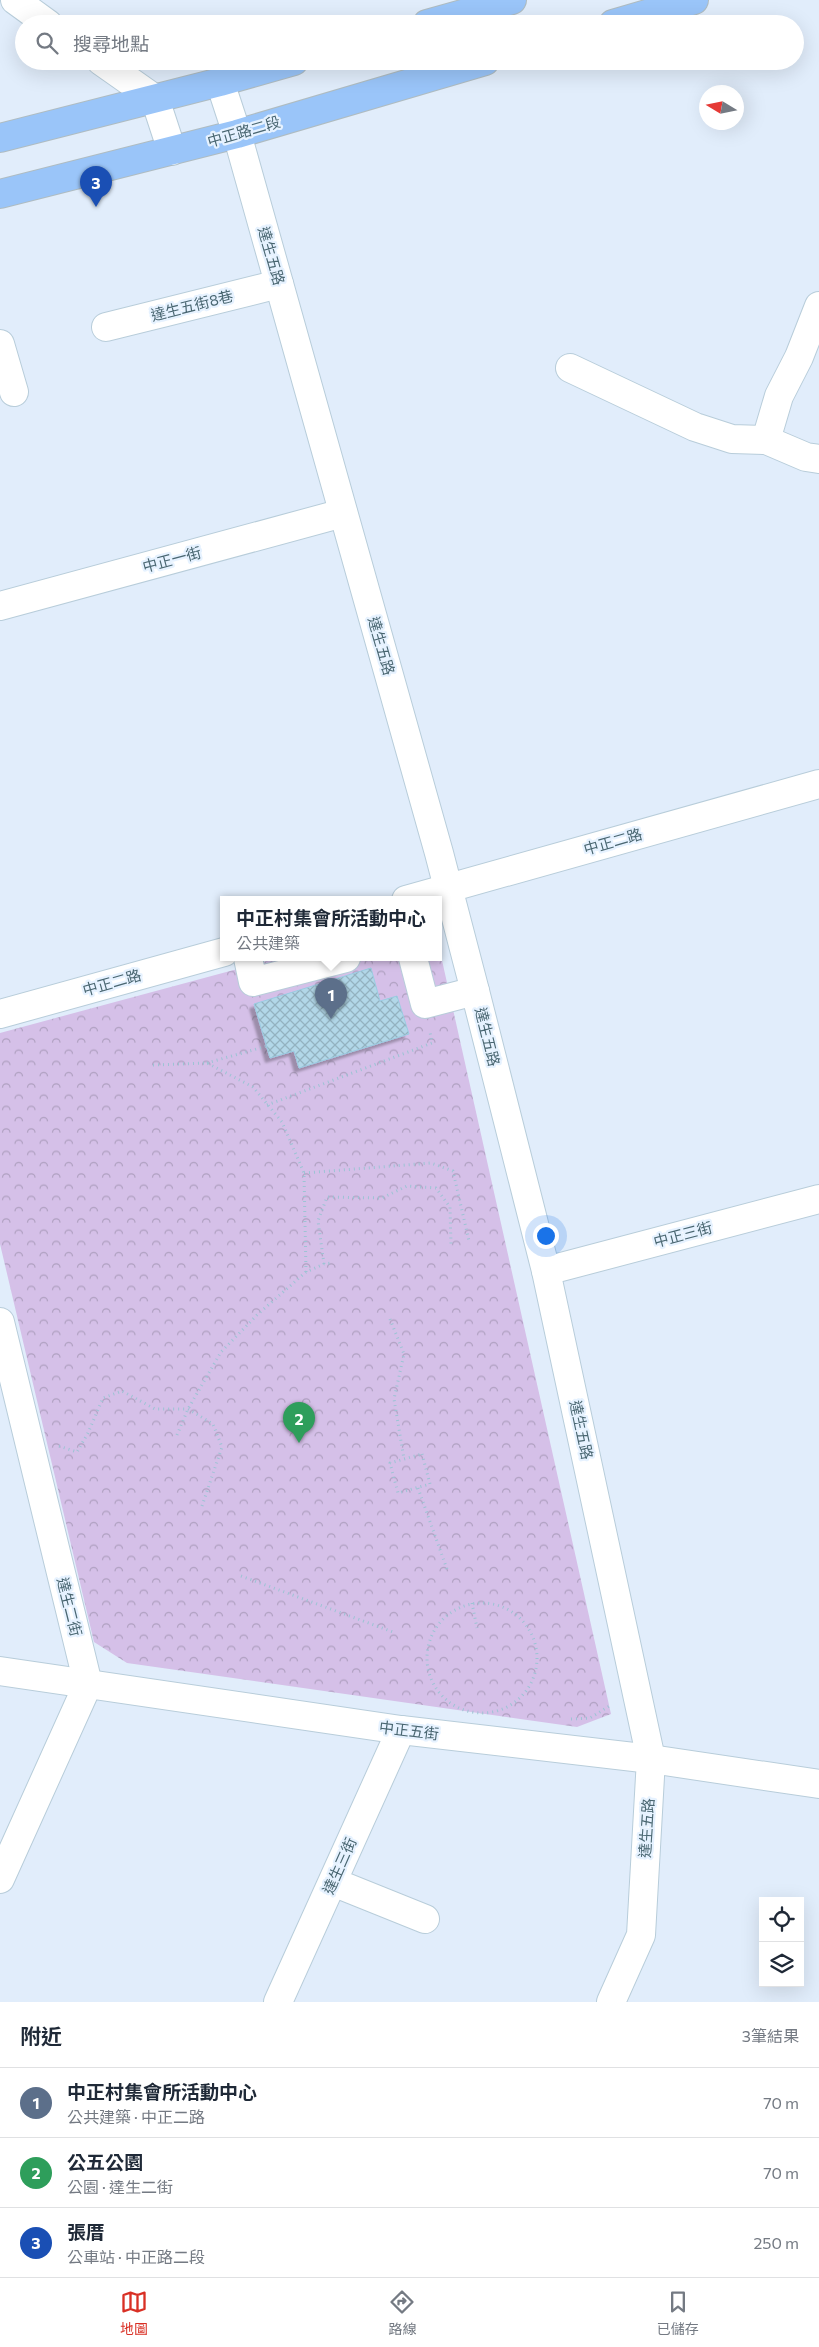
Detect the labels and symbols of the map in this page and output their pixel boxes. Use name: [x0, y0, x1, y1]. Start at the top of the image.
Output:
north arrow: [699, 85, 744, 130]
street label: 中正路二段: [205, 112, 282, 150]
pin: 3: [80, 166, 112, 207]
street label: 達生五路: [255, 224, 289, 287]
street label: 達生五街8巷: [149, 286, 235, 324]
street label: 中正一街: [140, 543, 203, 575]
street label: 達生五路: [365, 614, 399, 677]
street label: 中正二路: [581, 824, 644, 858]
street label: 中正二路: [80, 965, 143, 999]
pin: 1: [315, 978, 347, 1019]
street label: 達生五路: [472, 1005, 504, 1068]
street label: 中正三街: [651, 1218, 714, 1250]
your location: [533, 1223, 559, 1249]
street label: 達生五路: [567, 1399, 597, 1461]
pin: 2: [283, 1402, 315, 1443]
street label: 達生二街: [54, 1575, 86, 1638]
street label: 中正五街: [378, 1717, 440, 1743]
street label: 達生五路: [635, 1797, 657, 1858]
street label: 達生三街: [319, 1835, 360, 1897]

